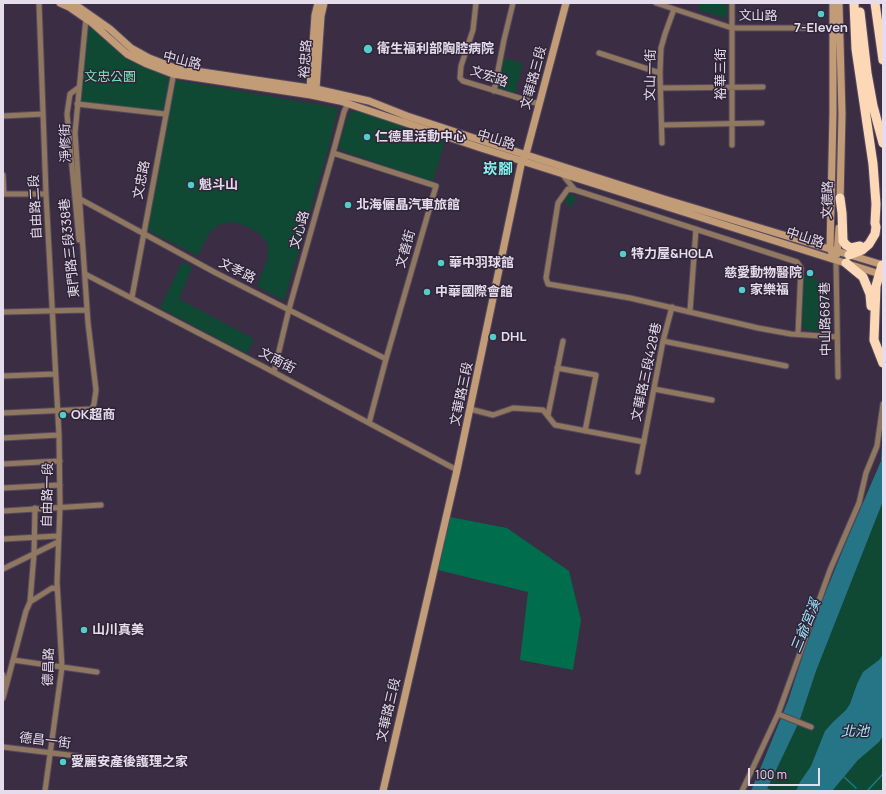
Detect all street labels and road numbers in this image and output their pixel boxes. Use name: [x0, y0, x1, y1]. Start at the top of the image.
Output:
street label: 文山路: [739, 8, 777, 24]
street label: 裕忠路: [297, 39, 315, 79]
street label: 文華路三段: [518, 45, 550, 111]
street label: 裕華三街: [713, 48, 729, 100]
street label: 中山路: [161, 49, 203, 73]
street label: 文山一街: [643, 49, 659, 101]
street label: 文宏路: [468, 63, 510, 91]
street label: 淨修街: [58, 123, 74, 163]
street label: 中山路: [475, 127, 517, 153]
street label: 文忠路: [131, 159, 153, 201]
street label: 自由路二段: [27, 174, 45, 240]
street label: 文德路: [820, 180, 836, 220]
street label: 東門路三段338巷: [57, 197, 83, 299]
street label: 文心路: [287, 209, 313, 251]
street label: 中山路: [784, 225, 826, 251]
street label: 文善街: [393, 228, 419, 270]
street label: 文孝路: [216, 255, 258, 287]
street label: 中山路687巷: [818, 282, 834, 356]
street label: 文華路三段428巷: [629, 321, 665, 423]
street label: 文南街: [256, 345, 298, 377]
street label: 文華路三段: [448, 361, 476, 427]
street label: 自由路一段: [40, 462, 56, 528]
street label: 德昌路: [41, 647, 57, 687]
street label: 文華路三段: [374, 677, 404, 743]
street label: 德昌一街: [18, 730, 72, 752]

